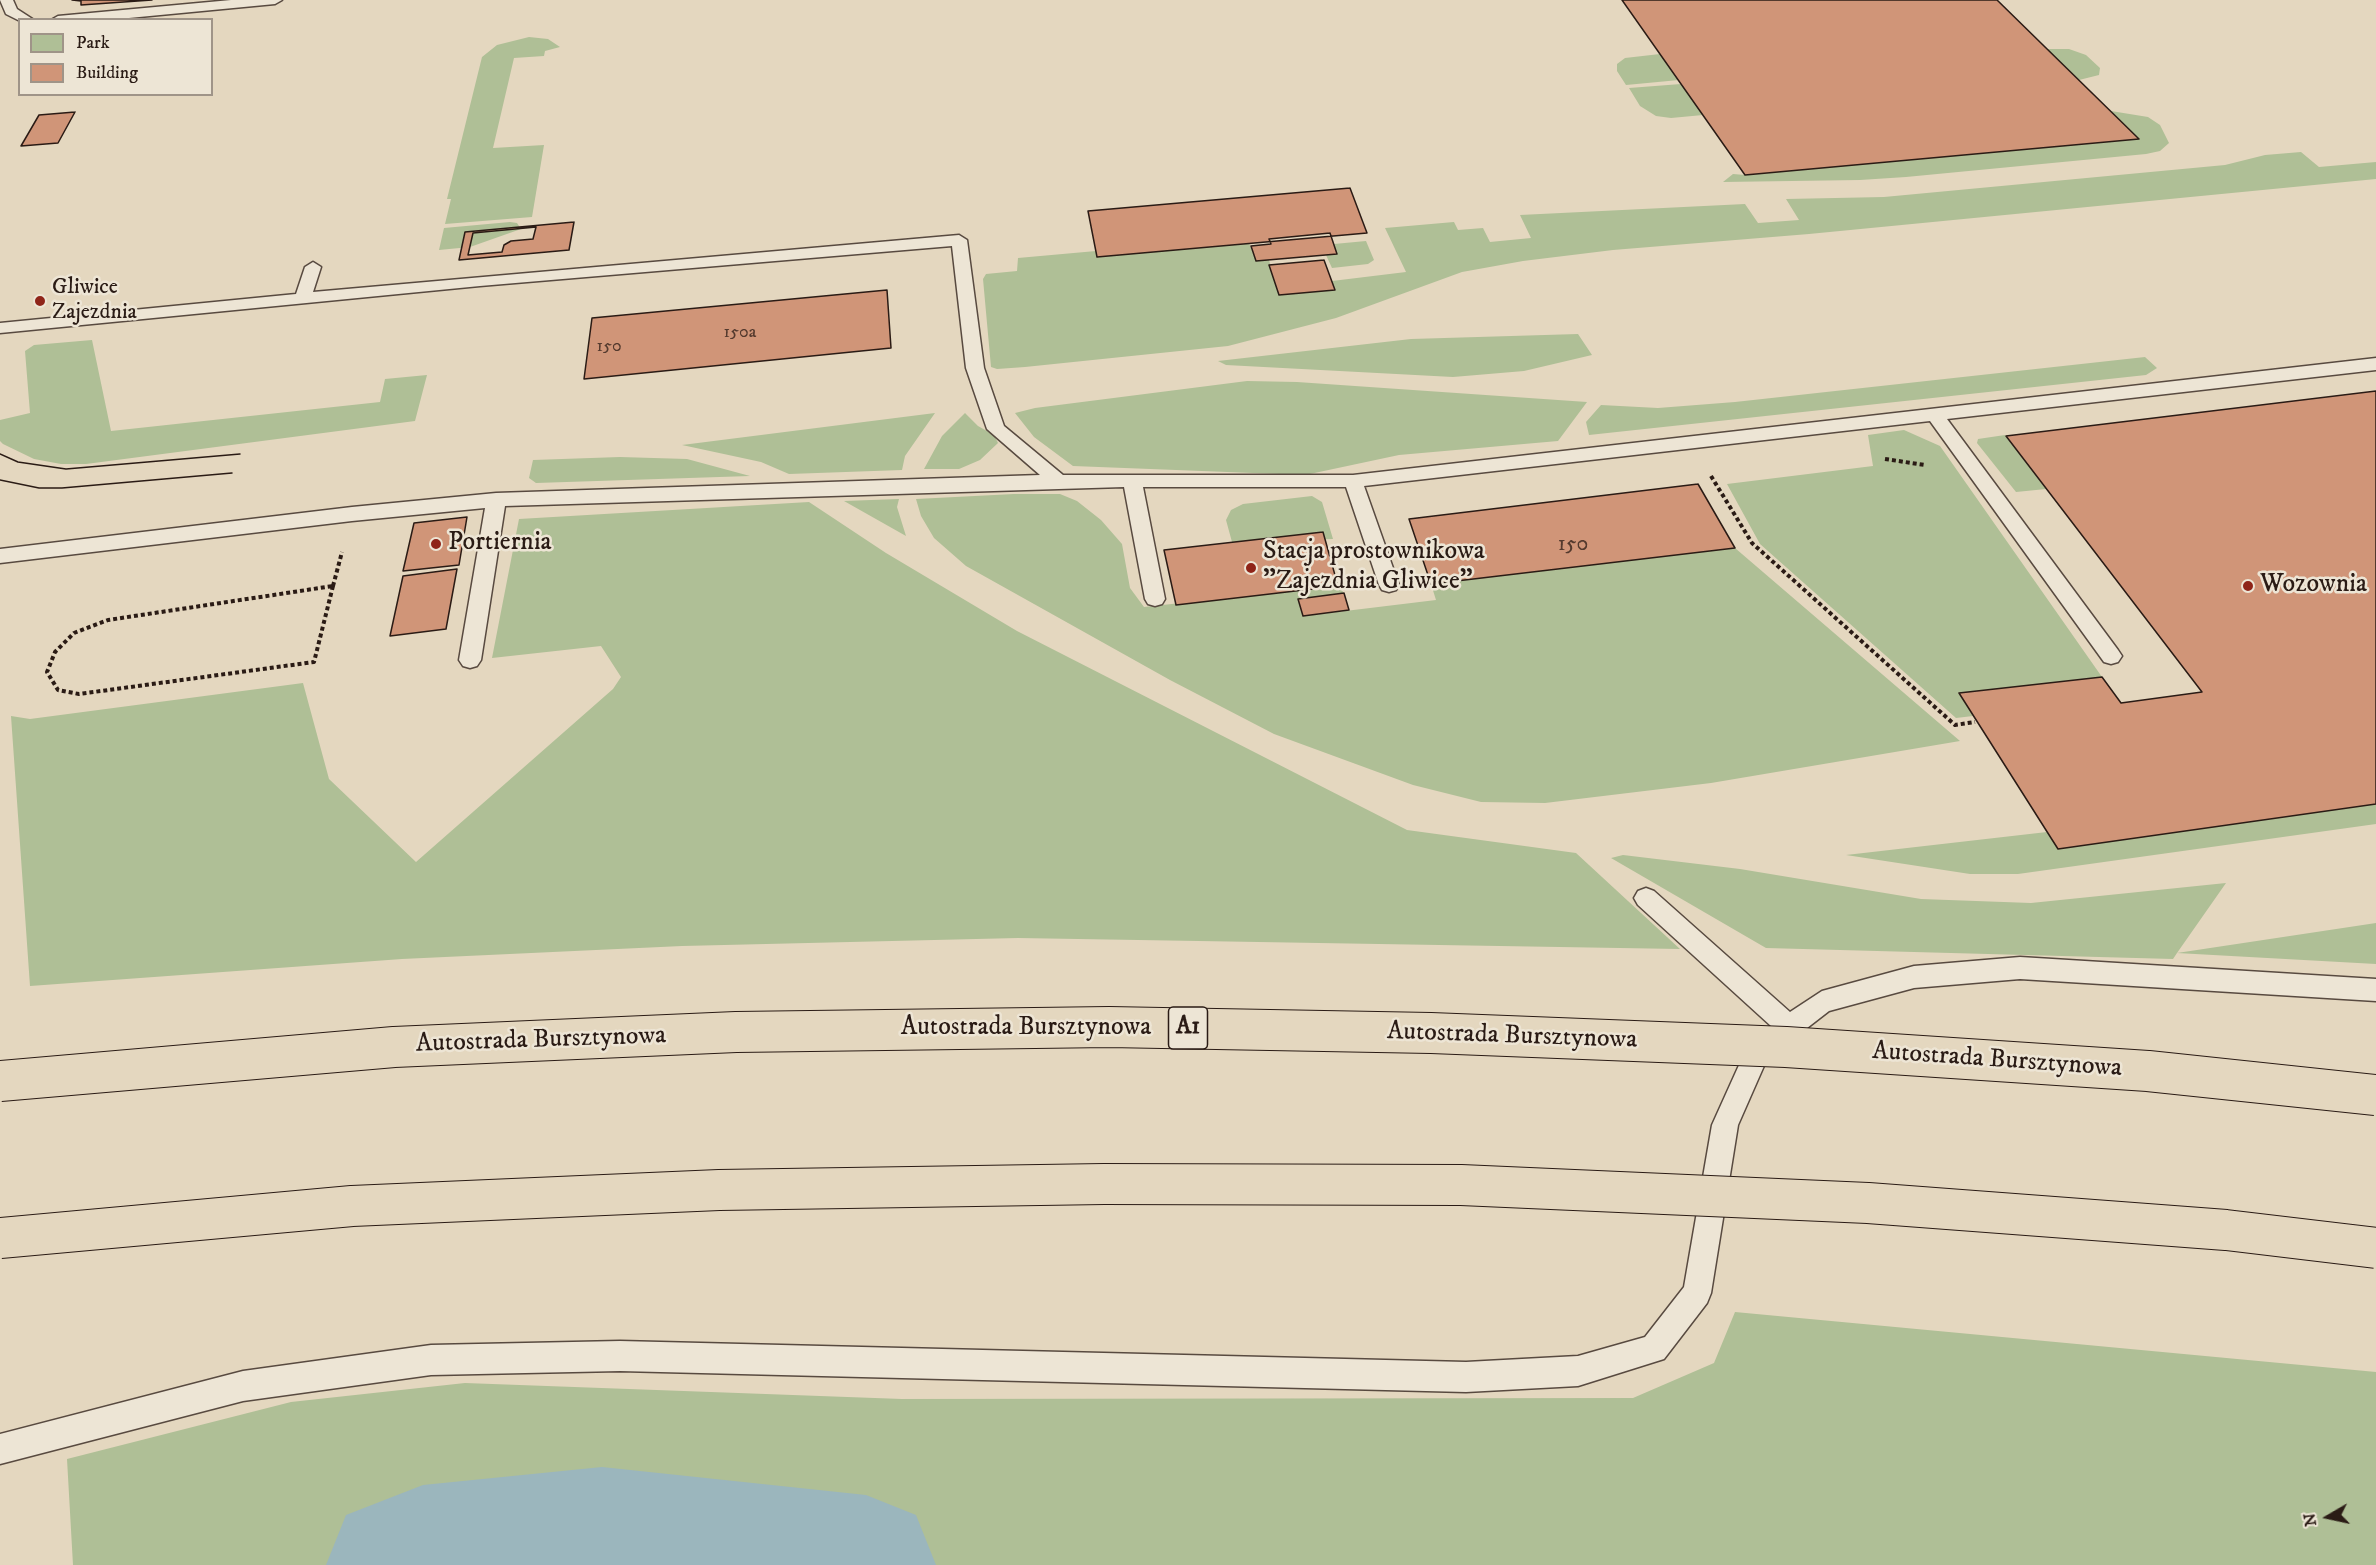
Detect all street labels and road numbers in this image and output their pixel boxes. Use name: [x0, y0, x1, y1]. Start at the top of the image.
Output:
road number: A1: [1168, 1007, 1208, 1049]
street label: Autostrada Bursztynowa: [901, 1013, 1151, 1045]
street label: Autostrada Bursztynowa: [1386, 1017, 1638, 1057]
street label: Autostrada Bursztynowa: [415, 1021, 667, 1061]
street label: Autostrada Bursztynowa: [1871, 1037, 2123, 1085]

